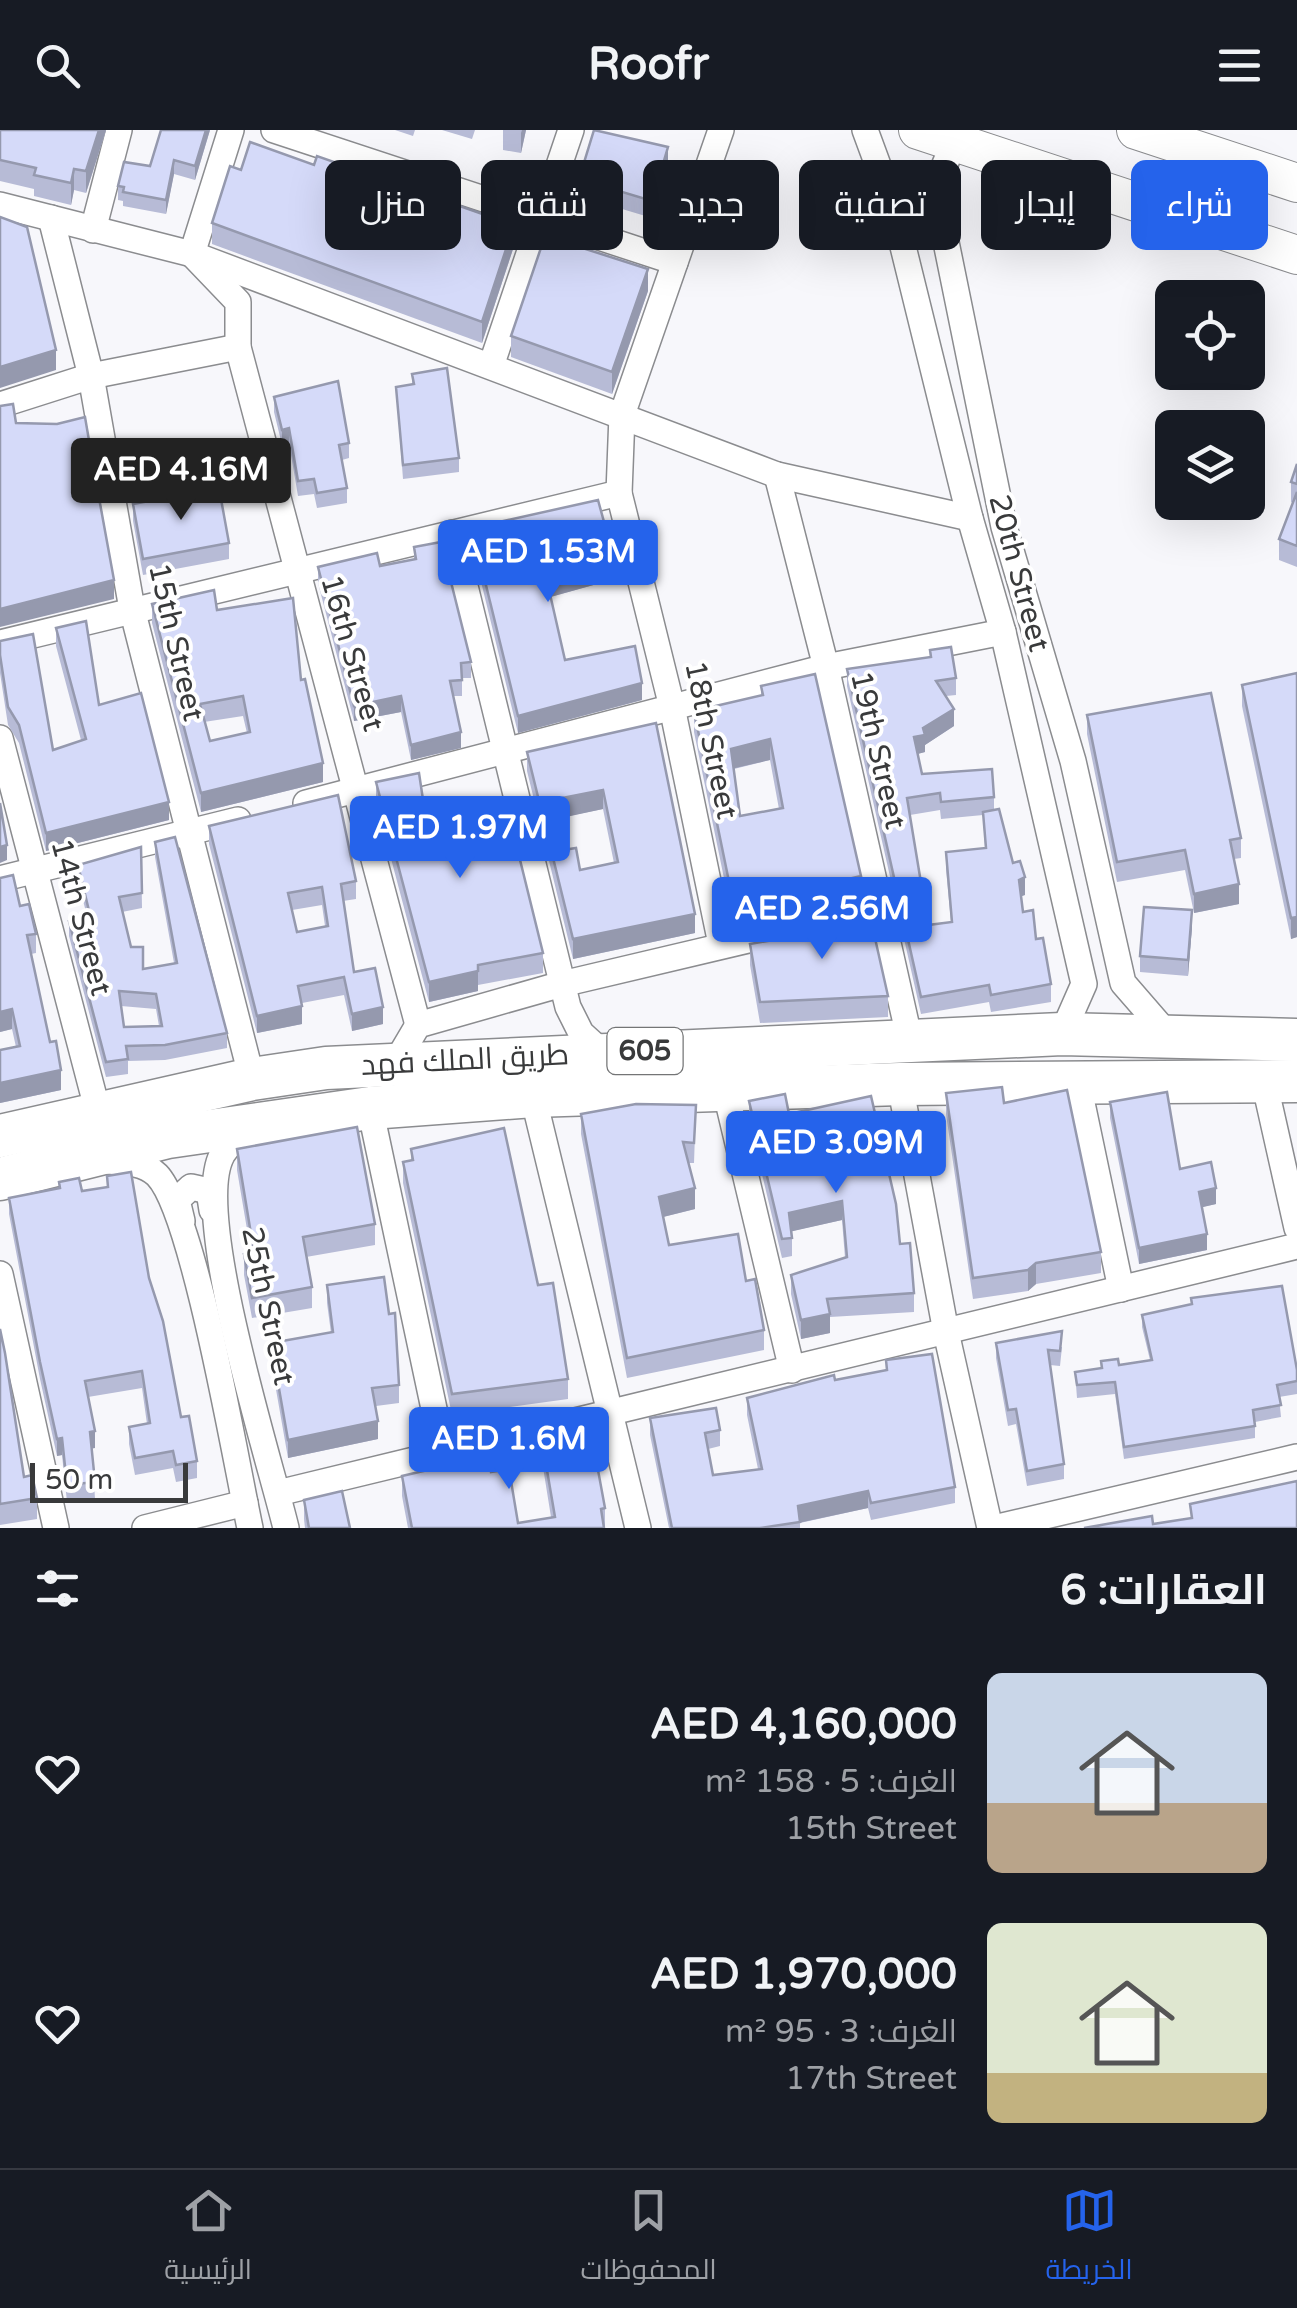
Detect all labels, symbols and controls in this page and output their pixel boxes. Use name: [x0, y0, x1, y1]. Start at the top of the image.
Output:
icon: search: [30, 38, 85, 93]
text: Roofr: [588, 38, 709, 92]
icon: menu: [1212, 38, 1267, 93]
chip: منزل: [325, 160, 461, 250]
chip: شقة: [481, 160, 623, 250]
chip: جديد: [643, 160, 779, 250]
chip: تصفية: [799, 160, 961, 250]
chip: إيجار: [981, 160, 1111, 250]
chip: شراء: [1131, 160, 1268, 250]
map controls: [1155, 280, 1265, 520]
button: locate: [1155, 280, 1265, 390]
button: layers: [1155, 410, 1265, 520]
pin: AED 4.16M: [67, 438, 295, 523]
text: AED 4.16M: [93, 451, 269, 489]
street label: 20th Street: [980, 490, 1058, 656]
pin: AED 1.53M: [434, 520, 662, 605]
text: AED 1.53M: [460, 533, 636, 571]
street label: 15th Street: [140, 559, 212, 725]
street label: 16th Street: [312, 571, 392, 735]
street label: 18th Street: [676, 657, 746, 823]
street label: 19th Street: [842, 667, 914, 833]
pin: AED 1.97M: [346, 796, 574, 881]
text: AED 1.97M: [372, 809, 548, 847]
street label: 14th Street: [42, 834, 120, 1000]
pin: AED 2.56M: [708, 877, 936, 962]
text: AED 2.56M: [734, 890, 910, 928]
road number: 605: [608, 1028, 682, 1074]
street label: طريق الملك فهد: [360, 1036, 570, 1084]
pin: AED 3.09M: [722, 1111, 950, 1196]
text: AED 3.09M: [748, 1124, 924, 1162]
street label: 25th Street: [233, 1223, 303, 1389]
pin: AED 1.6M: [406, 1407, 612, 1492]
text: AED 1.6M: [431, 1420, 587, 1458]
scale bar: [30, 1458, 188, 1502]
text: 50 m: [45, 1463, 113, 1497]
icon: filters: [30, 1561, 85, 1616]
text: العقارات: 6: [1060, 1565, 1267, 1616]
text: AED 4,160,000: [650, 1699, 957, 1750]
icon: home: [1067, 1713, 1187, 1833]
icon: heart: [30, 1746, 85, 1801]
text: الغرف: 5 · 158 m²: [705, 1763, 957, 1801]
text: 15th Street: [785, 1810, 957, 1848]
text: AED 1,970,000: [650, 1949, 957, 2000]
icon: home: [1067, 1963, 1187, 2083]
icon: heart: [30, 1996, 85, 2051]
text: الغرف: 3 · 95 m²: [725, 2013, 957, 2051]
text: 17th Street: [785, 2060, 957, 2098]
tab: الرئيسية: [164, 2183, 252, 2295]
tab: المحفوظات: [581, 2183, 717, 2295]
tab: الخريطة: [1045, 2183, 1133, 2295]

